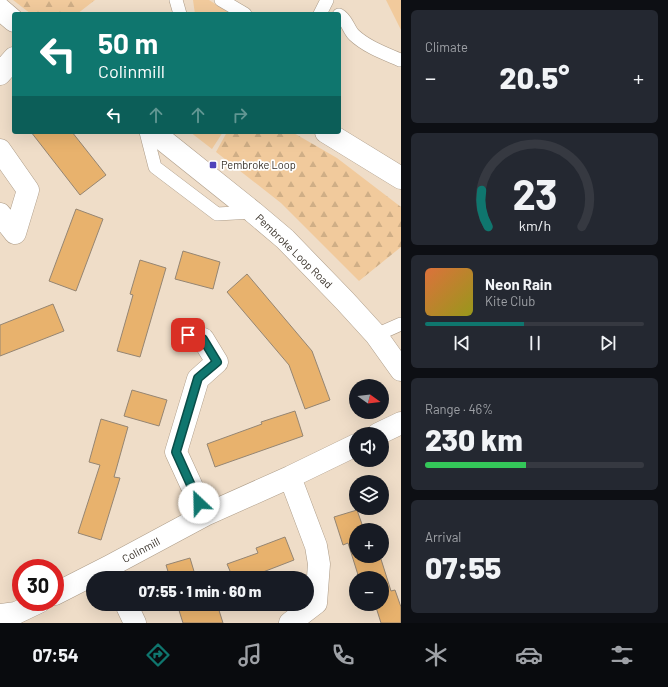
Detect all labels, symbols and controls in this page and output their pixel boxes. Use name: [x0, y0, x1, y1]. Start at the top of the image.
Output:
text: 50 m: [98, 26, 158, 60]
icon: left: [32, 28, 84, 80]
text: Climate: [425, 39, 468, 55]
text: 20.5°: [500, 59, 569, 95]
text: Colinmill: [98, 60, 165, 82]
text: −: [425, 64, 436, 90]
text: +: [633, 64, 644, 90]
icon: left: [103, 104, 125, 126]
icon: ahead: [145, 104, 167, 126]
icon: ahead: [187, 104, 209, 126]
icon: right: [229, 104, 251, 126]
place label: Pembroke Loop: [221, 158, 296, 171]
marker: Pembroke Loop: [208, 160, 218, 170]
text: 23: [512, 168, 557, 218]
street label: Pembroke Loop Road: [253, 211, 335, 291]
text: km/h: [518, 216, 551, 233]
text: Neon Rain: [485, 275, 552, 293]
text: Kite Club: [485, 293, 535, 309]
pin: [171, 318, 205, 352]
icon: arrive: [177, 324, 199, 346]
icon: previous: [451, 332, 473, 354]
icon: pause: [524, 332, 546, 354]
icon: next: [597, 332, 619, 354]
north arrow: [349, 379, 389, 419]
map controls: [349, 379, 389, 611]
text: Range · 46%: [425, 401, 493, 417]
text: 230 km: [425, 421, 523, 457]
button: sound: [349, 427, 389, 467]
button: layers: [349, 475, 389, 515]
position arrow: [178, 482, 220, 524]
button: +: [349, 523, 389, 563]
text: Arrival: [425, 529, 461, 545]
street label: Colinmill: [120, 534, 162, 565]
text: 07:55: [425, 549, 501, 585]
speed limit sign: 30: [12, 559, 64, 611]
button: −: [349, 571, 389, 611]
text: 07:55 · 1 min · 60 m: [139, 582, 261, 600]
icon: directions: [144, 641, 172, 669]
icon: music: [236, 641, 264, 669]
icon: phone: [329, 641, 357, 669]
icon: climate: [422, 641, 450, 669]
icon: car: [515, 641, 543, 669]
icon: filters: [608, 641, 636, 669]
text: 07:54: [32, 644, 79, 666]

